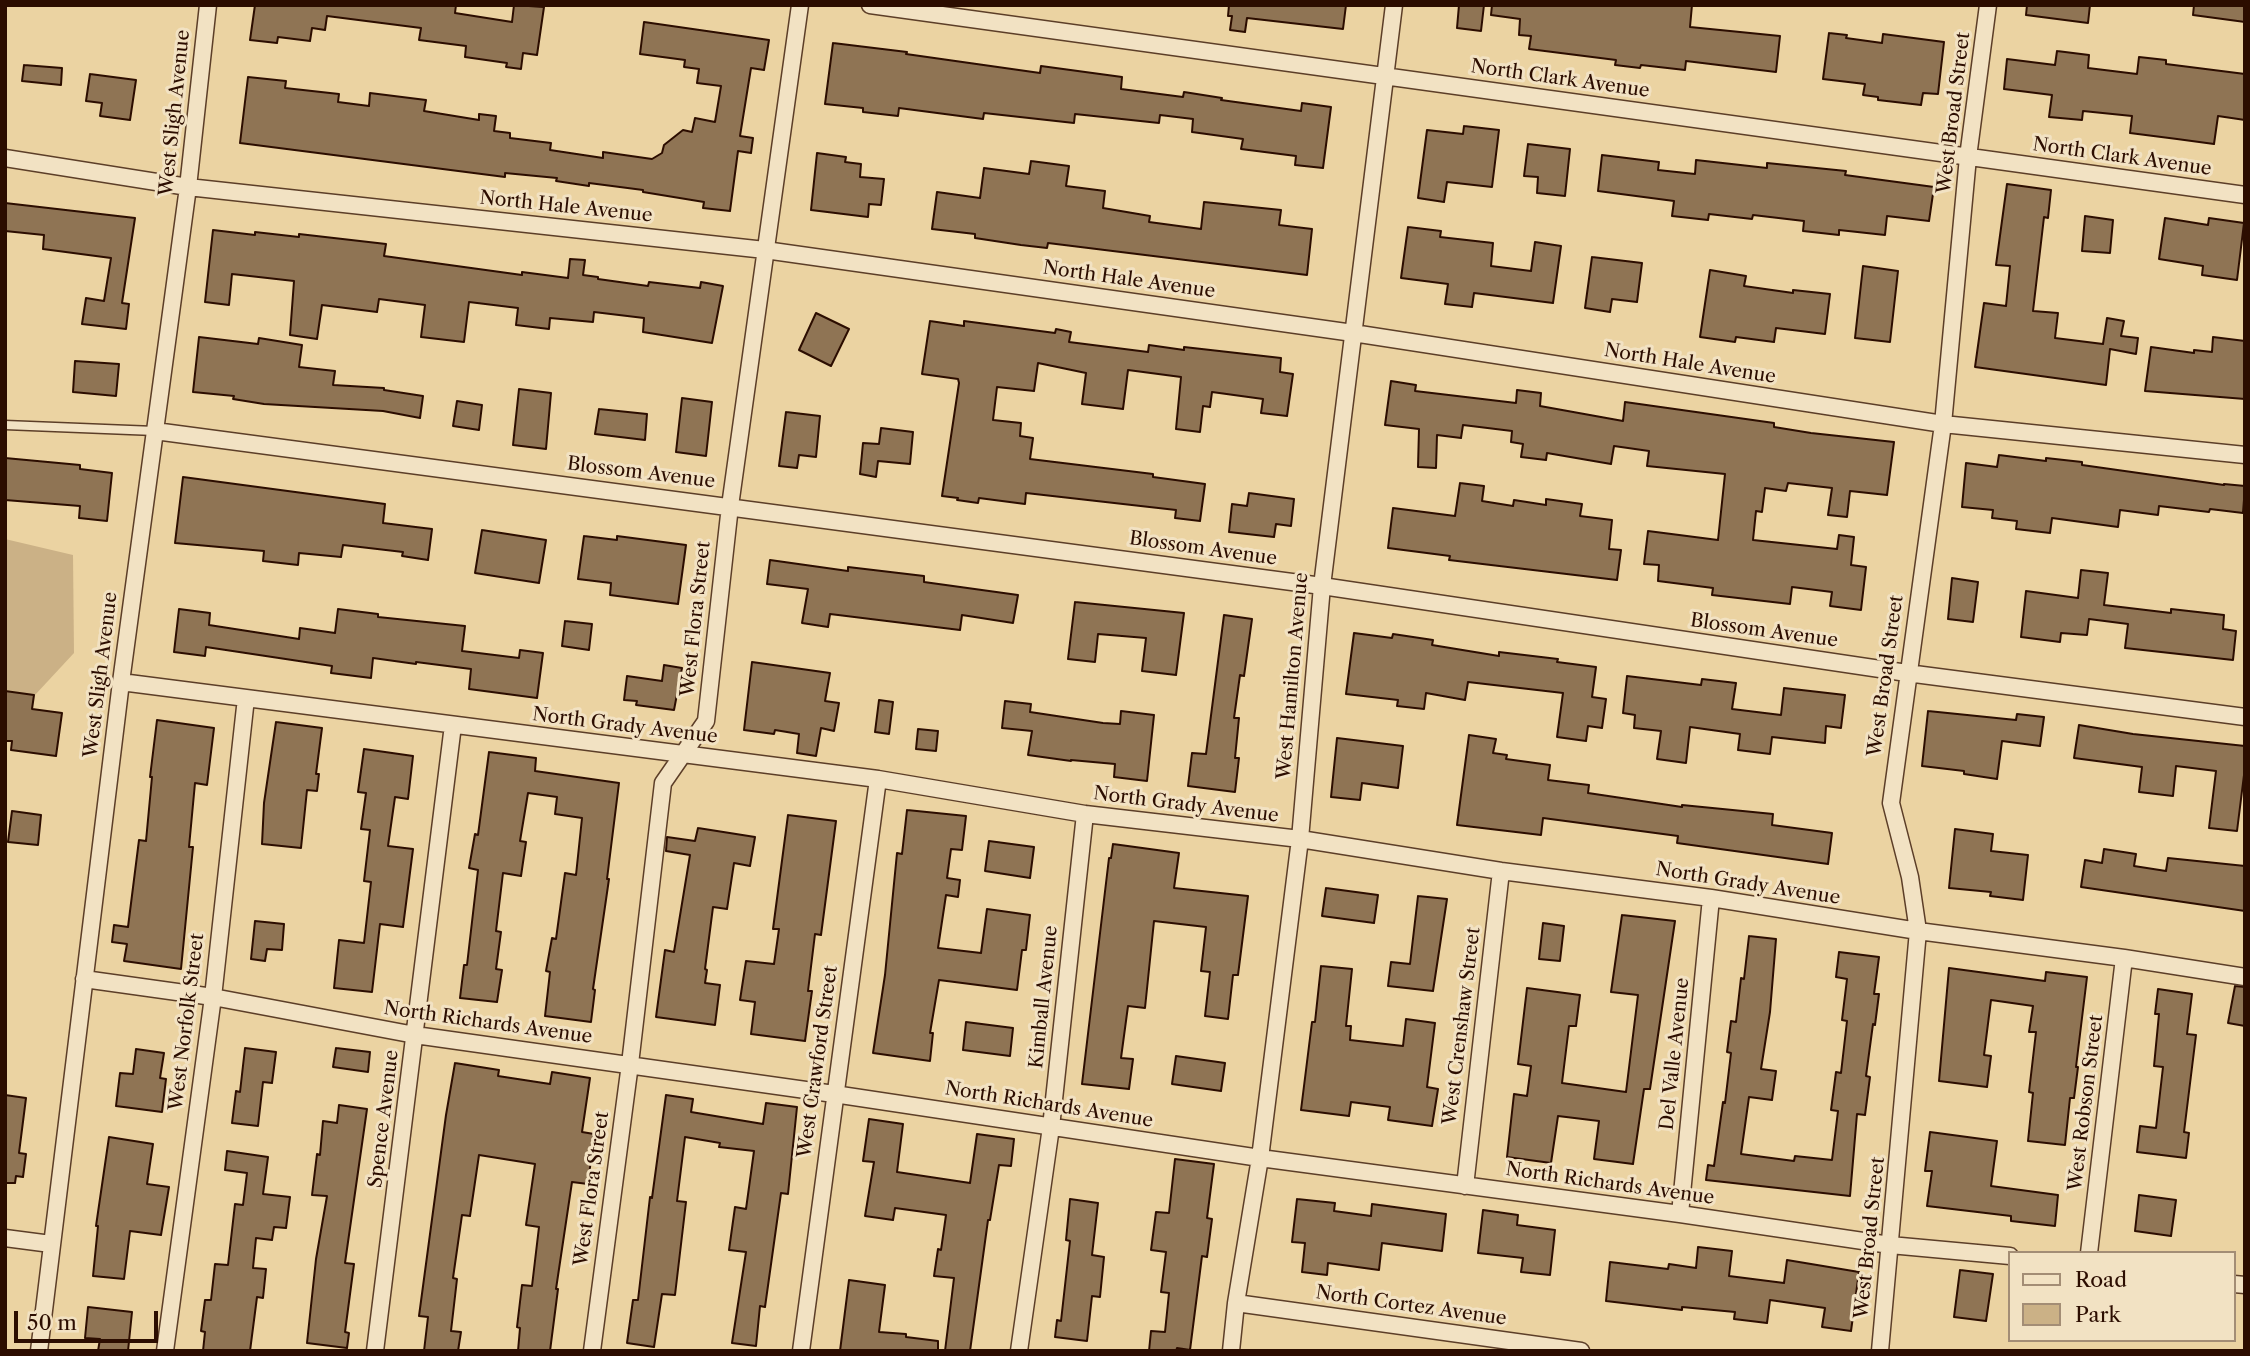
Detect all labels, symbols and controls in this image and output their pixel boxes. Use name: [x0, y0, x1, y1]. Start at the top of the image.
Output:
street label: West Sligh Avenue: [155, 29, 195, 197]
street label: West Broad Street: [1933, 31, 1975, 195]
street label: North Clark Avenue: [1469, 55, 1651, 103]
street label: North Clark Avenue: [2031, 133, 2213, 181]
street label: North Hale Avenue: [479, 187, 653, 227]
street label: North Hale Avenue: [1041, 257, 1217, 303]
street label: North Hale Avenue: [1603, 339, 1777, 389]
street label: Blossom Avenue: [566, 453, 716, 493]
street label: Blossom Avenue: [1128, 527, 1278, 571]
street label: West Flora Street: [676, 540, 716, 698]
street label: West Hamilton Avenue: [1273, 571, 1313, 781]
street label: West Sligh Avenue: [80, 591, 122, 759]
street label: West Broad Street: [1863, 594, 1909, 758]
street label: Blossom Avenue: [1689, 609, 1839, 653]
street label: North Grady Avenue: [531, 703, 719, 749]
street label: North Grady Avenue: [1092, 782, 1280, 828]
street label: North Grady Avenue: [1654, 858, 1842, 910]
street label: Kimball Avenue: [1025, 924, 1063, 1070]
street label: West Crenshaw Street: [1439, 926, 1485, 1126]
street label: West Norfolk Street: [165, 932, 209, 1112]
street label: West Crawford Street: [793, 964, 843, 1160]
street label: Del Valle Avenue: [1656, 977, 1694, 1131]
street label: North Richards Avenue: [382, 997, 594, 1049]
street label: West Robson Street: [2064, 1014, 2108, 1192]
street label: Spence Avenue: [364, 1049, 404, 1189]
street label: North Richards Avenue: [943, 1077, 1155, 1133]
street label: West Flora Street: [570, 1110, 614, 1268]
street label: West Broad Street: [1850, 1156, 1890, 1320]
street label: North Richards Avenue: [1504, 1158, 1716, 1210]
legend: [2008, 1251, 2236, 1342]
text: Road: [2075, 1267, 2127, 1292]
street label: North Cortez Avenue: [1314, 1281, 1508, 1331]
scale bar: [18, 1296, 161, 1340]
text: Park: [2075, 1302, 2121, 1327]
text: 50 m: [27, 1310, 77, 1335]

